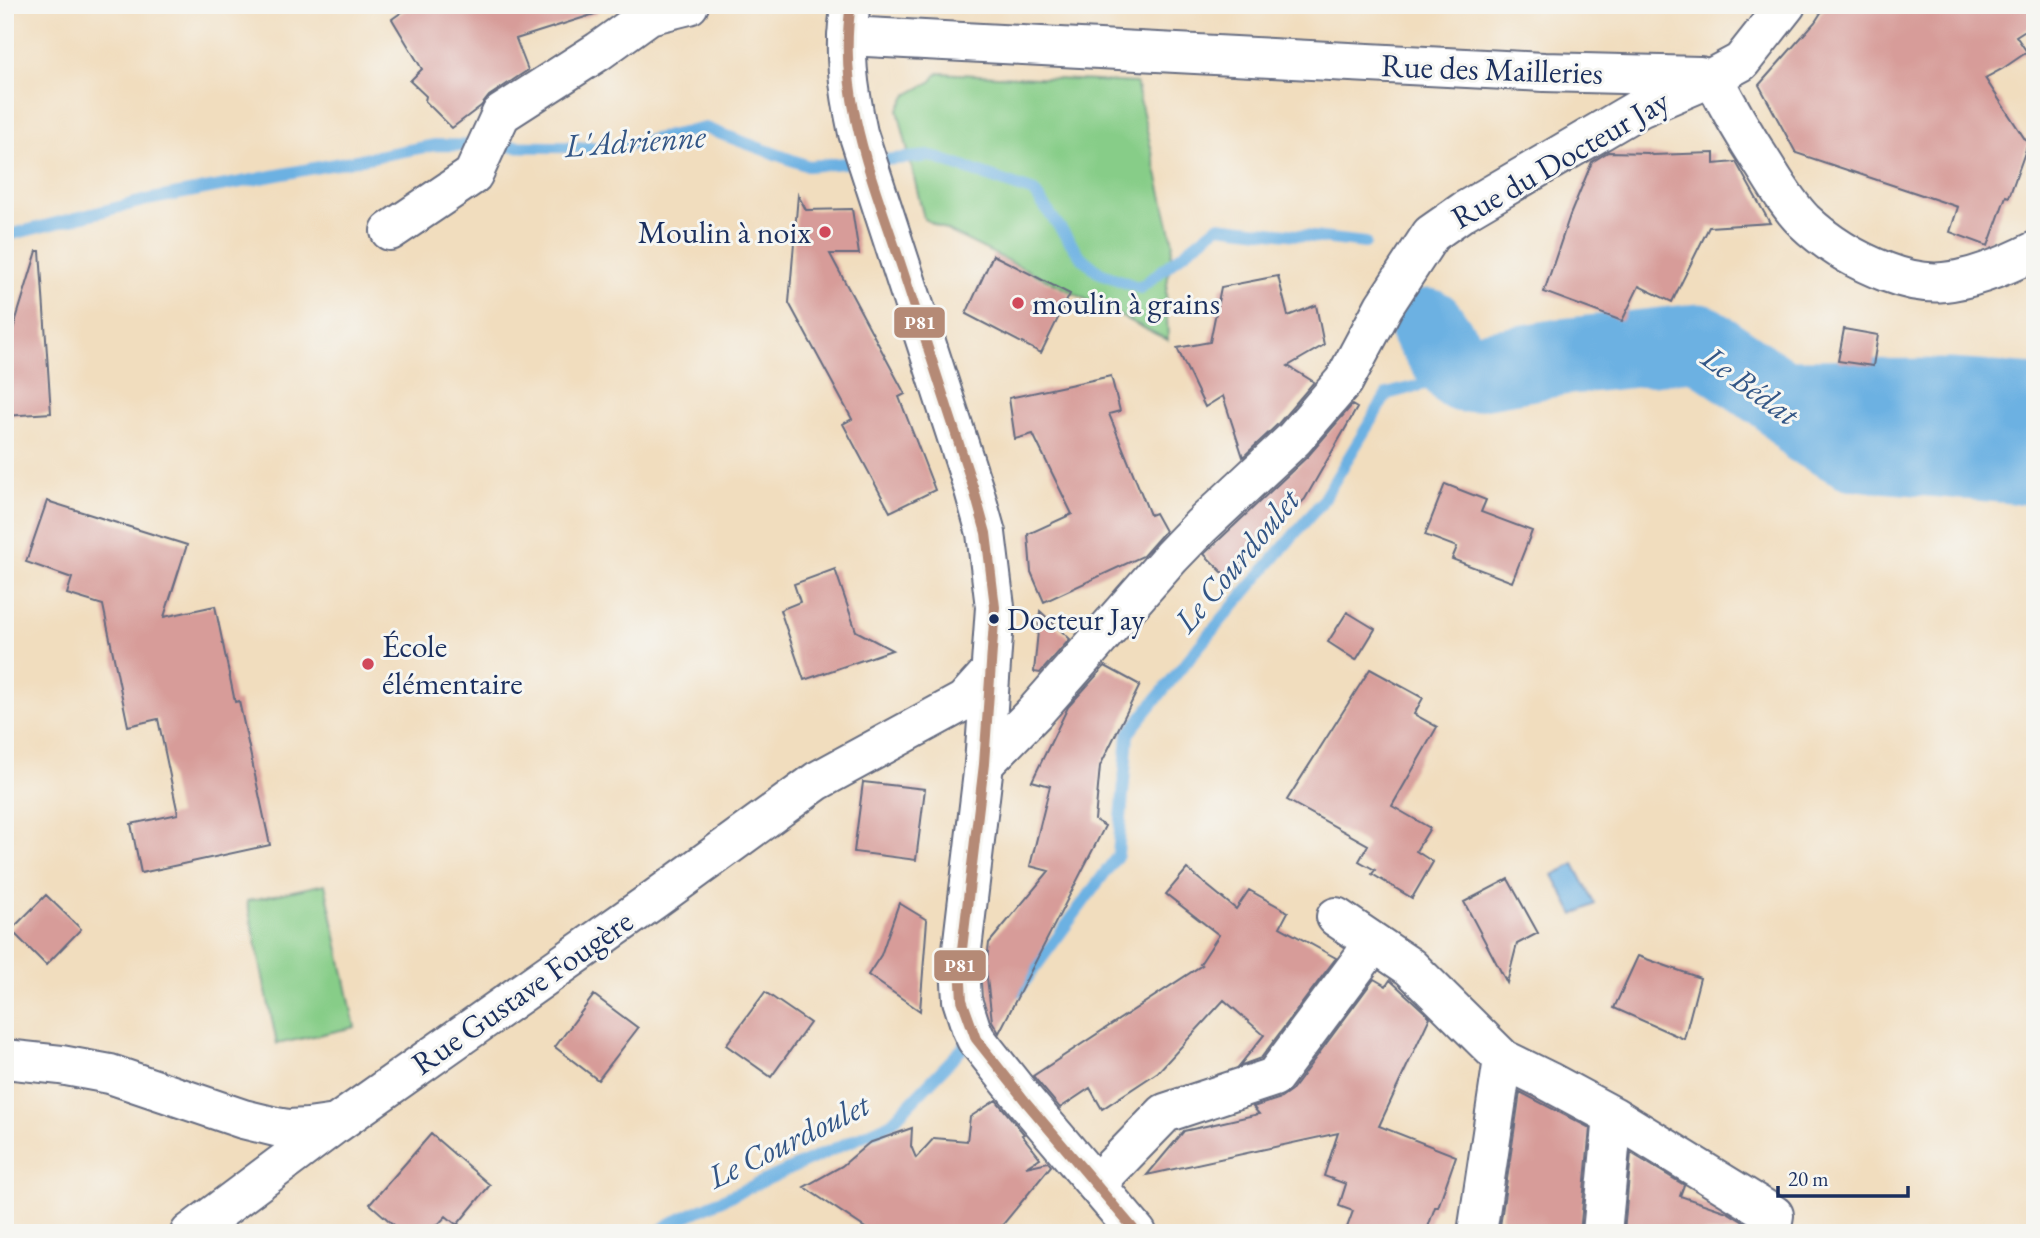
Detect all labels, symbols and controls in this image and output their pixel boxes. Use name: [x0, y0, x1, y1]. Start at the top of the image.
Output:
street label: Rue des Mailleries: [1380, 44, 1604, 94]
street label: Rue du Docteur Jay: [1443, 79, 1677, 238]
water label: L'Adrienne: [562, 114, 708, 167]
place label: Moulin à noix: [638, 211, 811, 253]
marker: Moulin à noix: [817, 224, 833, 240]
place label: moulin à grains: [1032, 282, 1220, 324]
marker: moulin à grains: [1010, 295, 1026, 311]
line badge: P81: [893, 306, 946, 339]
text: P81: [904, 310, 936, 335]
water label: Le Bédat: [1693, 335, 1809, 436]
water label: Le Courdoulet: [1163, 478, 1310, 642]
place label: Docteur Jay: [1007, 600, 1145, 639]
marker: Docteur Jay: [987, 612, 1001, 626]
place label: École élémentaire: [382, 625, 523, 704]
marker: École élémentaire: [360, 656, 376, 672]
street label: Rue Gustave Fougère: [403, 900, 641, 1084]
line badge: P81: [933, 949, 987, 982]
text: P81: [944, 953, 976, 978]
water label: Le Courdoulet: [699, 1082, 878, 1199]
scale bar: [1778, 1154, 1907, 1198]
text: 20 m: [1788, 1165, 1829, 1192]

